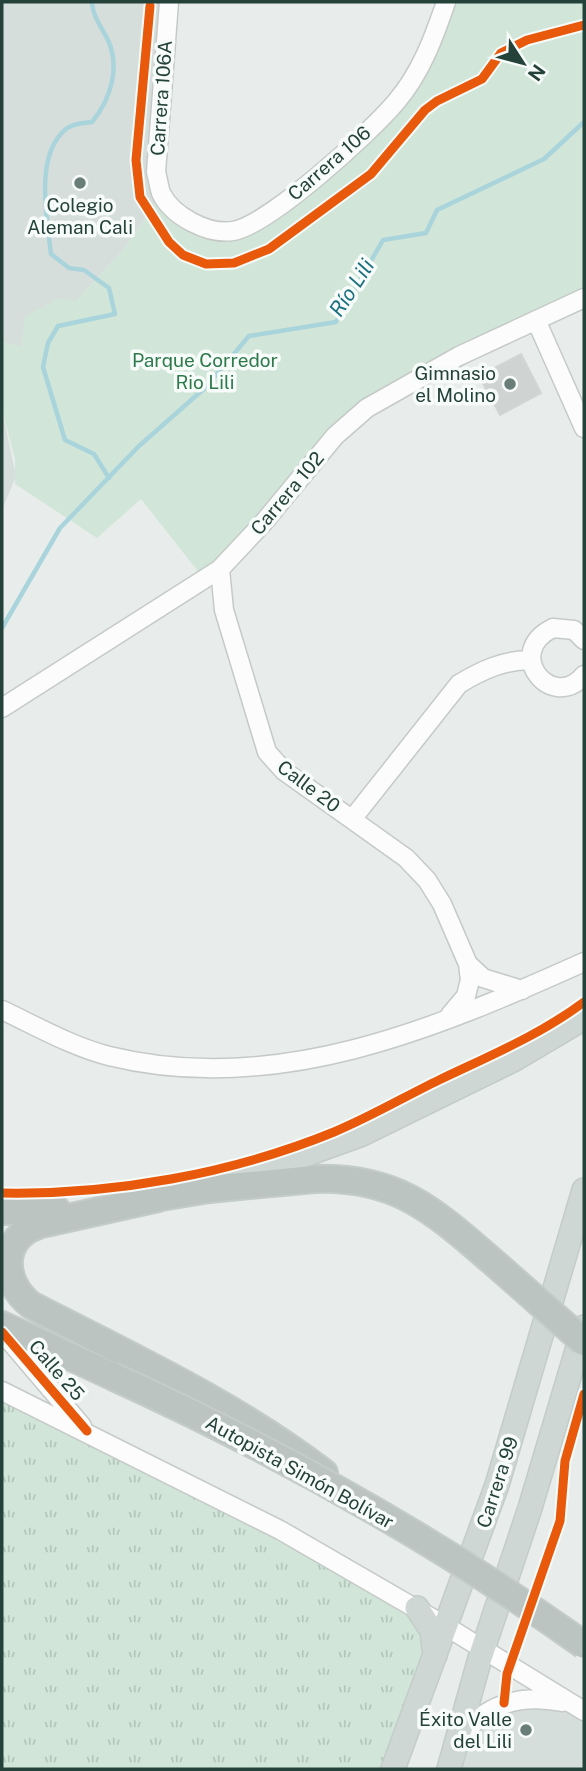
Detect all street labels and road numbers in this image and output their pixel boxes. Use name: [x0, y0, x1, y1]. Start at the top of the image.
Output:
street label: Carrera 106A: [146, 40, 176, 156]
street label: Carrera 106: [283, 121, 375, 205]
street label: Carrera 102: [246, 447, 328, 539]
street label: Calle 20: [273, 755, 345, 817]
street label: Calle 25: [25, 1335, 89, 1405]
street label: Autopista Simón Bolívar: [202, 1411, 398, 1533]
street label: Carrera 99: [472, 1434, 522, 1530]

